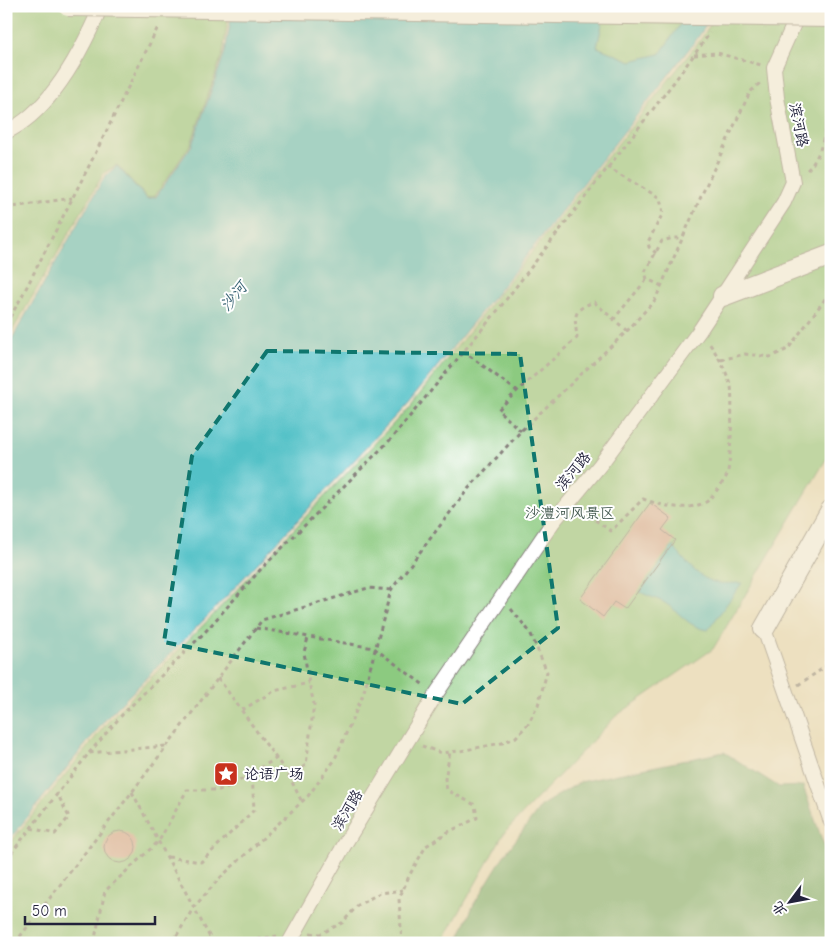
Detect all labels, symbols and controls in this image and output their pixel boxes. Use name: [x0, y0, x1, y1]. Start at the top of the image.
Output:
street label: 滨河路: [786, 101, 812, 149]
water label: 沙河: [217, 276, 253, 315]
street label: 滨河路: [552, 448, 594, 494]
park label: 沙澧河风景区: [525, 504, 615, 522]
place icon: 论语广场: [213, 761, 239, 787]
place label: 论语广场: [244, 765, 304, 783]
street label: 滨河路: [328, 786, 366, 834]
north arrow: [764, 876, 814, 926]
scale bar: [25, 894, 155, 926]
text: 北: [768, 898, 790, 919]
text: 50 m: [32, 902, 67, 920]

